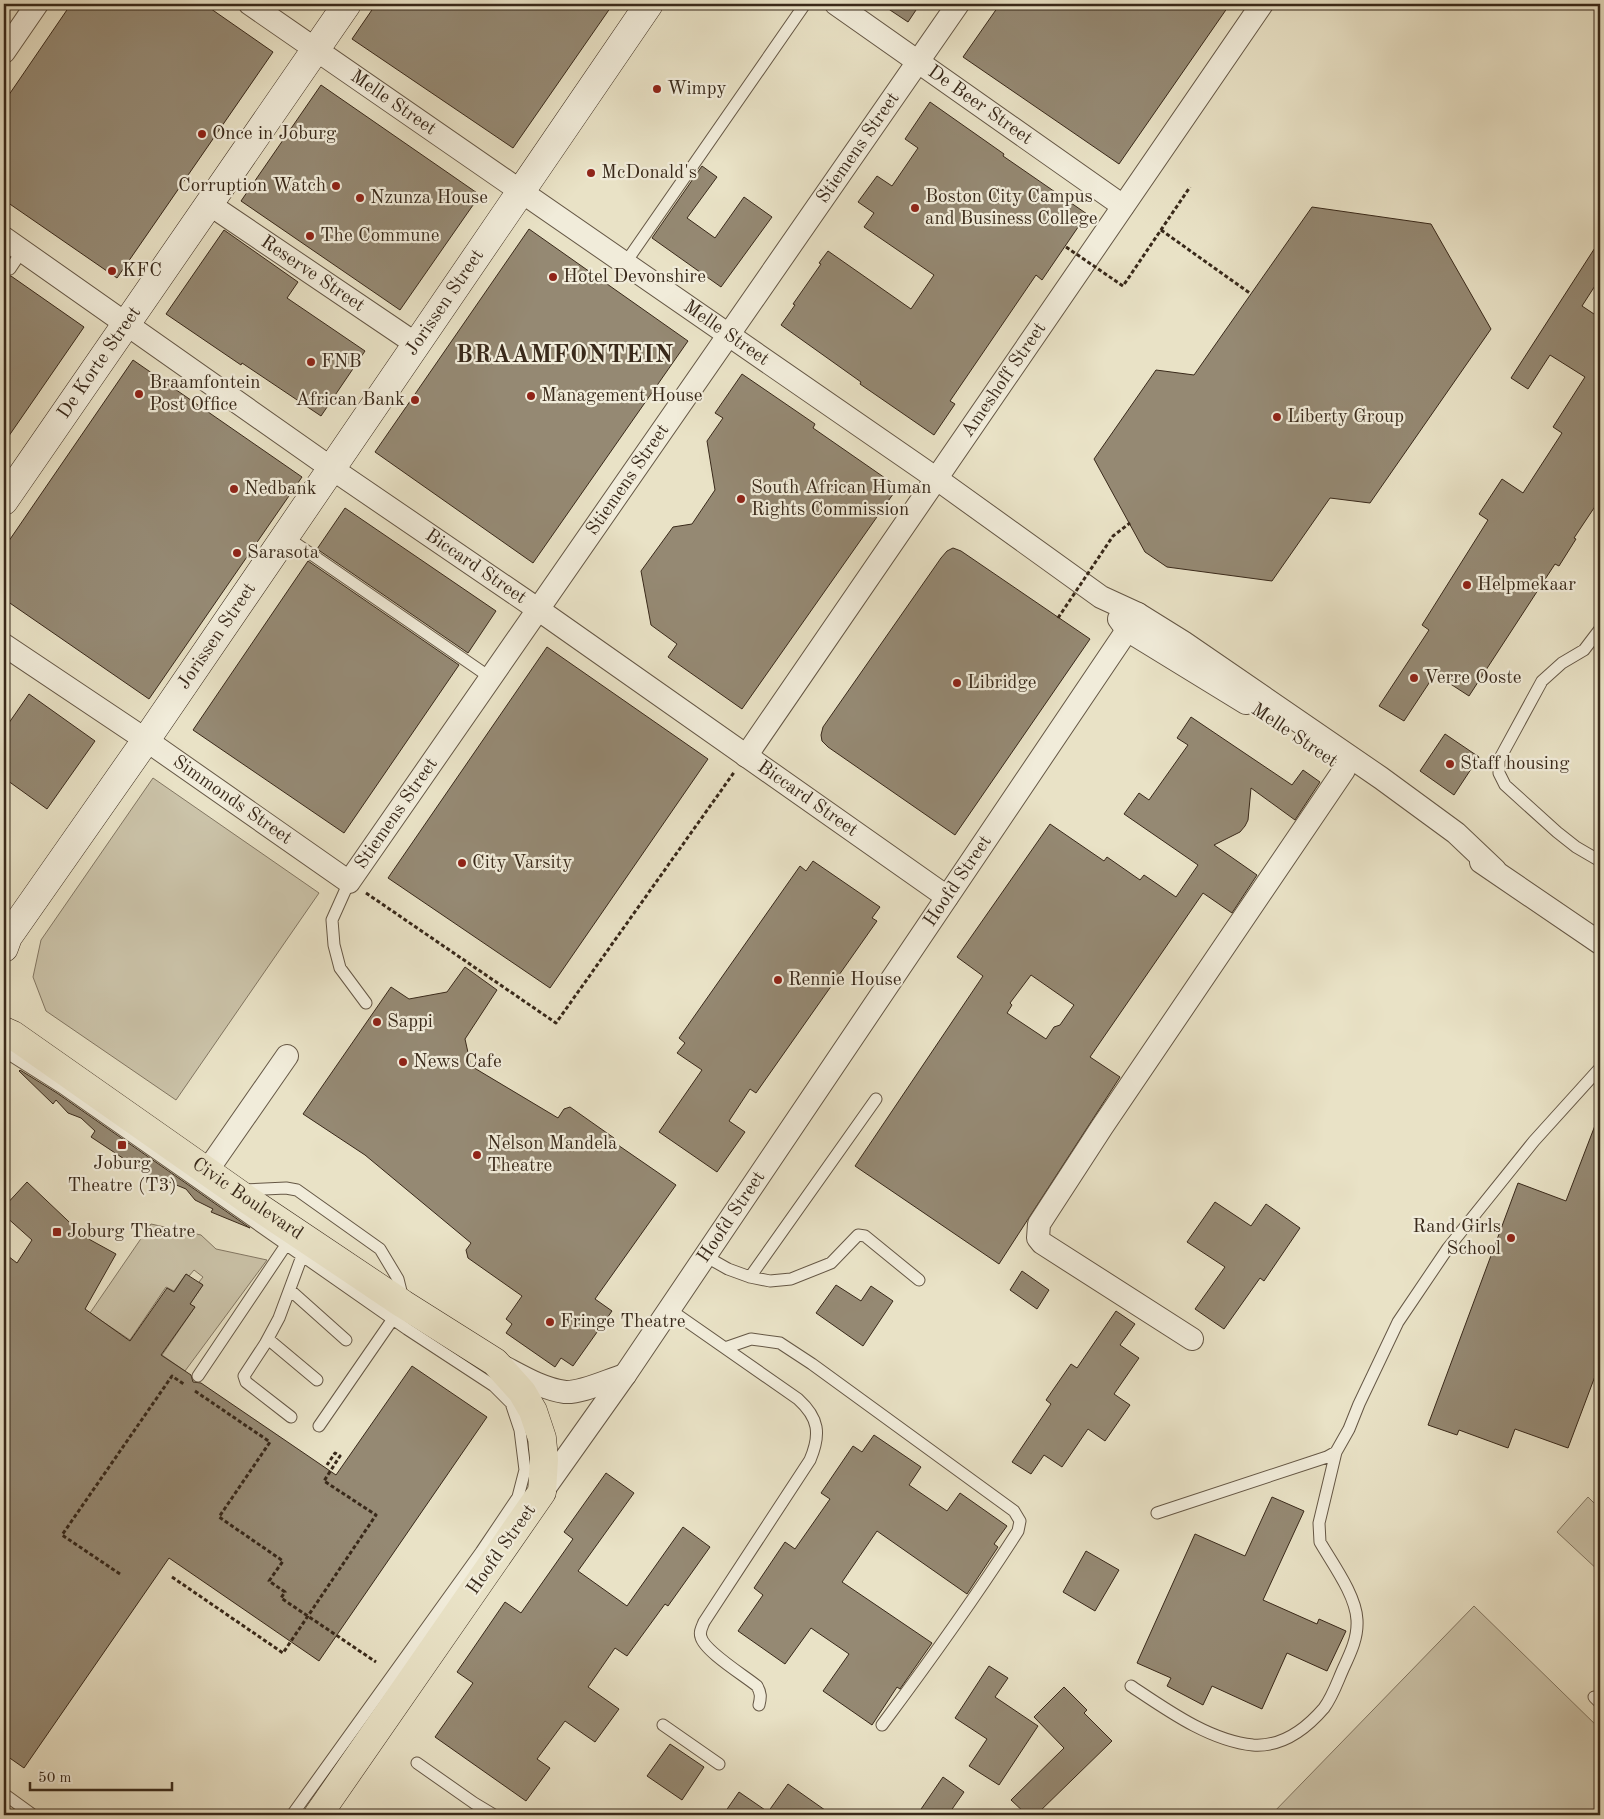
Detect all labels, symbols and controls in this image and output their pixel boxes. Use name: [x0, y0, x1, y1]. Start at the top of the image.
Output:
street label: De Beer Street: [924, 62, 1036, 148]
street label: Melle Street: [347, 67, 439, 139]
place label: Wimpy: [667, 80, 727, 99]
marker: Wimpy: [651, 83, 663, 95]
street label: Stiemens Street: [813, 89, 903, 207]
place label: Once in Joburg: [212, 125, 337, 144]
marker: Once in Joburg: [196, 128, 208, 140]
place label: McDonald's: [601, 164, 697, 183]
marker: McDonald's: [585, 167, 597, 179]
place label: Corruption Watch: [178, 177, 326, 196]
marker: Corruption Watch: [330, 180, 342, 192]
place label: Boston City Campus and Business College: [925, 188, 1097, 229]
place label: Nzunza House: [370, 189, 488, 208]
marker: Nzunza House: [354, 192, 366, 204]
marker: Boston City Campus and Business College: [909, 202, 921, 214]
place label: The Commune: [320, 227, 439, 246]
marker: The Commune: [304, 230, 316, 242]
street label: Reserve Street: [257, 232, 368, 316]
street label: Jorissen Street: [402, 246, 488, 359]
place label: KFC: [122, 262, 162, 281]
marker: KFC: [106, 265, 118, 277]
place label: Hotel Devonshire: [563, 268, 706, 287]
marker: Hotel Devonshire: [547, 271, 559, 283]
street label: Melle Street: [680, 297, 773, 369]
street label: De Korte Street: [54, 303, 145, 422]
street label: Ameshoff Street: [958, 319, 1050, 441]
district label: BRAAMFONTEIN: [456, 344, 674, 368]
place label: FNB: [321, 353, 362, 372]
marker: FNB: [305, 356, 317, 368]
place label: Braamfontein Post Office: [149, 374, 261, 415]
place label: Management House: [541, 387, 703, 406]
marker: Braamfontein Post Office: [133, 388, 145, 400]
marker: Management House: [525, 390, 537, 402]
place label: African Bank: [295, 391, 405, 410]
marker: African Bank: [409, 394, 421, 406]
place label: Liberty Group: [1287, 408, 1404, 427]
marker: Liberty Group: [1271, 411, 1283, 423]
street label: Stiemens Street: [583, 421, 673, 539]
place label: South African Human Rights Commission: [751, 479, 931, 520]
place label: Nedbank: [244, 480, 317, 499]
marker: Nedbank: [228, 483, 240, 495]
marker: South African Human Rights Commission: [735, 493, 747, 505]
street label: Biccard Street: [422, 526, 530, 608]
place label: Sarasota: [247, 544, 320, 563]
marker: Sarasota: [231, 547, 243, 559]
place label: Helpmekaar: [1477, 576, 1576, 595]
marker: Helpmekaar: [1461, 579, 1473, 591]
street label: Jorissen Street: [174, 580, 260, 693]
place label: Verre Ooste: [1424, 669, 1522, 688]
marker: Verre Ooste: [1408, 672, 1420, 684]
place label: Libridge: [967, 674, 1036, 693]
marker: Libridge: [951, 677, 963, 689]
street label: Melle Street: [1248, 700, 1340, 772]
street label: Simmonds Street: [169, 752, 295, 848]
street label: Stiemens Street: [352, 754, 442, 872]
place label: Staff housing: [1460, 755, 1570, 774]
street label: Biccard Street: [754, 757, 861, 841]
marker: Staff housing: [1444, 758, 1456, 770]
street label: Hoofd Street: [920, 832, 995, 930]
place label: City Varsity: [472, 854, 572, 873]
marker: City Varsity: [456, 857, 468, 869]
place label: Rennie House: [788, 971, 902, 990]
marker: Rennie House: [772, 974, 784, 986]
place label: Sappi: [387, 1013, 433, 1032]
marker: Sappi: [371, 1016, 383, 1028]
place label: News Cafe: [413, 1053, 502, 1072]
marker: News Cafe: [397, 1056, 409, 1068]
place label: Nelson Mandela Theatre: [487, 1135, 618, 1176]
marker: Joburg Theatre (T3): [116, 1139, 128, 1151]
marker: Nelson Mandela Theatre: [471, 1149, 483, 1161]
street label: Civic Boulevard: [189, 1154, 306, 1244]
place label: Joburg Theatre (T3): [67, 1155, 177, 1196]
street label: Hoofd Street: [694, 1168, 769, 1266]
place label: Rand Girls School: [1413, 1218, 1501, 1259]
place label: Joburg Theatre: [67, 1223, 195, 1242]
marker: Joburg Theatre: [51, 1226, 63, 1238]
marker: Rand Girls School: [1505, 1232, 1517, 1244]
place label: Fringe Theatre: [560, 1313, 686, 1332]
marker: Fringe Theatre: [544, 1316, 556, 1328]
street label: Hoofd Street: [464, 1501, 540, 1599]
scale bar: [30, 1759, 172, 1791]
text: 50 m: [38, 1771, 72, 1786]

